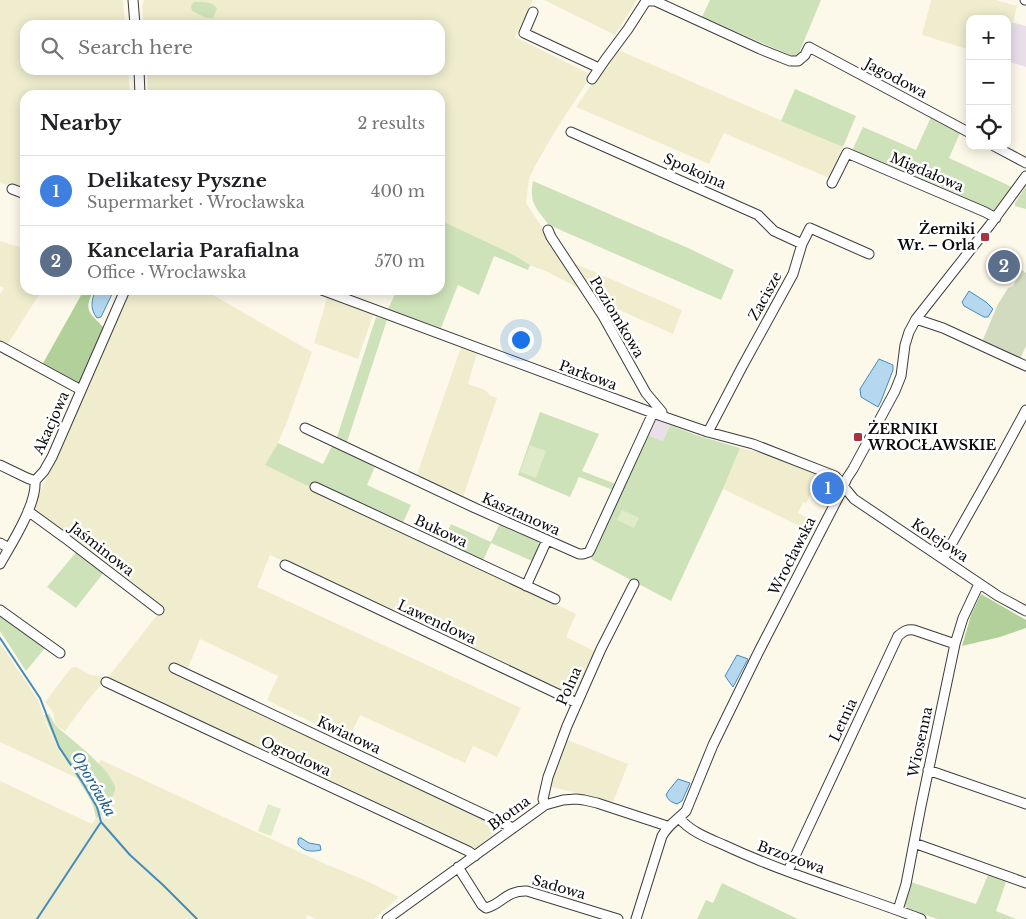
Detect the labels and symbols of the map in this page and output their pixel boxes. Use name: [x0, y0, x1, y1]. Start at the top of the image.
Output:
street label: Jagodowa: [860, 53, 931, 102]
street label: Migdałowa: [887, 148, 967, 196]
street label: Spokojna: [661, 149, 729, 193]
place label: Żerniki Wr. – Orla: [897, 220, 975, 254]
marker: Żerniki Wr. – Orla: [979, 231, 991, 243]
pin: 2: [988, 247, 1020, 285]
street label: Zacisze: [744, 268, 786, 324]
street label: Poziomkowa: [586, 273, 648, 361]
your location: [508, 327, 534, 353]
street label: Parkowa: [557, 356, 620, 394]
street label: Akacjowa: [29, 388, 73, 458]
place label: ŻERNIKI WROCŁAWSKIE: [867, 420, 997, 454]
marker: ŻERNIKI WROCŁAWSKIE: [852, 431, 864, 443]
pin: 1: [812, 469, 844, 507]
street label: Kasztanowa: [479, 489, 563, 539]
street label: Bukowa: [412, 511, 471, 551]
street label: Wrocławska: [764, 514, 820, 599]
street label: Kolejowa: [908, 514, 972, 566]
street label: Jaśminowa: [65, 517, 138, 580]
street label: Lawendowa: [395, 596, 479, 648]
street label: Polna: [553, 664, 586, 708]
street label: Letnia: [825, 695, 861, 744]
street label: Wiosenna: [904, 705, 936, 780]
street label: Kwiatowa: [314, 712, 384, 758]
street label: Ogrodowa: [258, 732, 334, 780]
water label: Oporówka: [68, 748, 120, 820]
street label: Błotna: [485, 792, 534, 834]
street label: Brzozowa: [755, 836, 827, 878]
street label: Sadowa: [530, 871, 588, 903]

